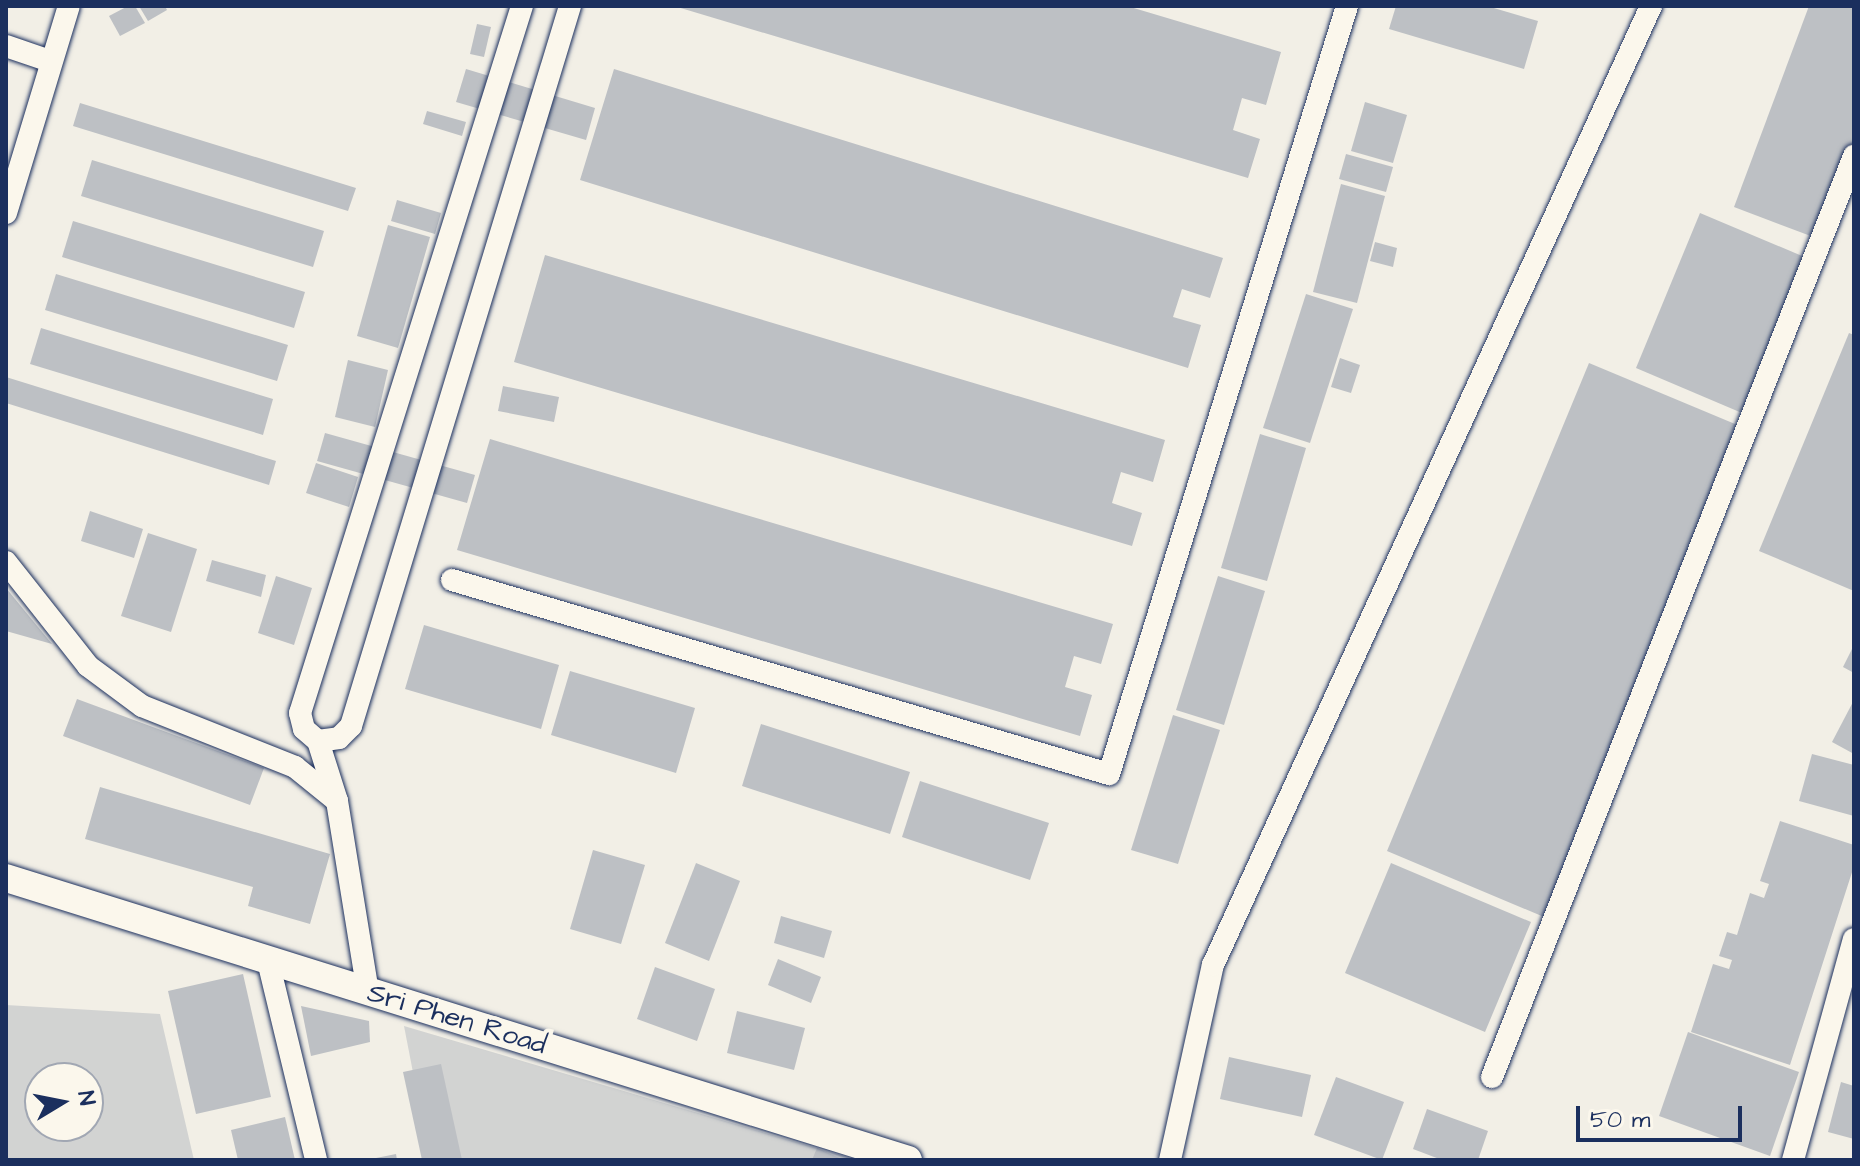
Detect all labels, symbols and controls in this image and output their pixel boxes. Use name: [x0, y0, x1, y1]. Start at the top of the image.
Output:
street label: Sri Phen Road: [363, 976, 551, 1062]
north arrow: [24, 1062, 104, 1142]
text: N: [70, 1089, 103, 1108]
scale bar: [1580, 1090, 1746, 1140]
text: 50 m: [1590, 1103, 1650, 1137]

